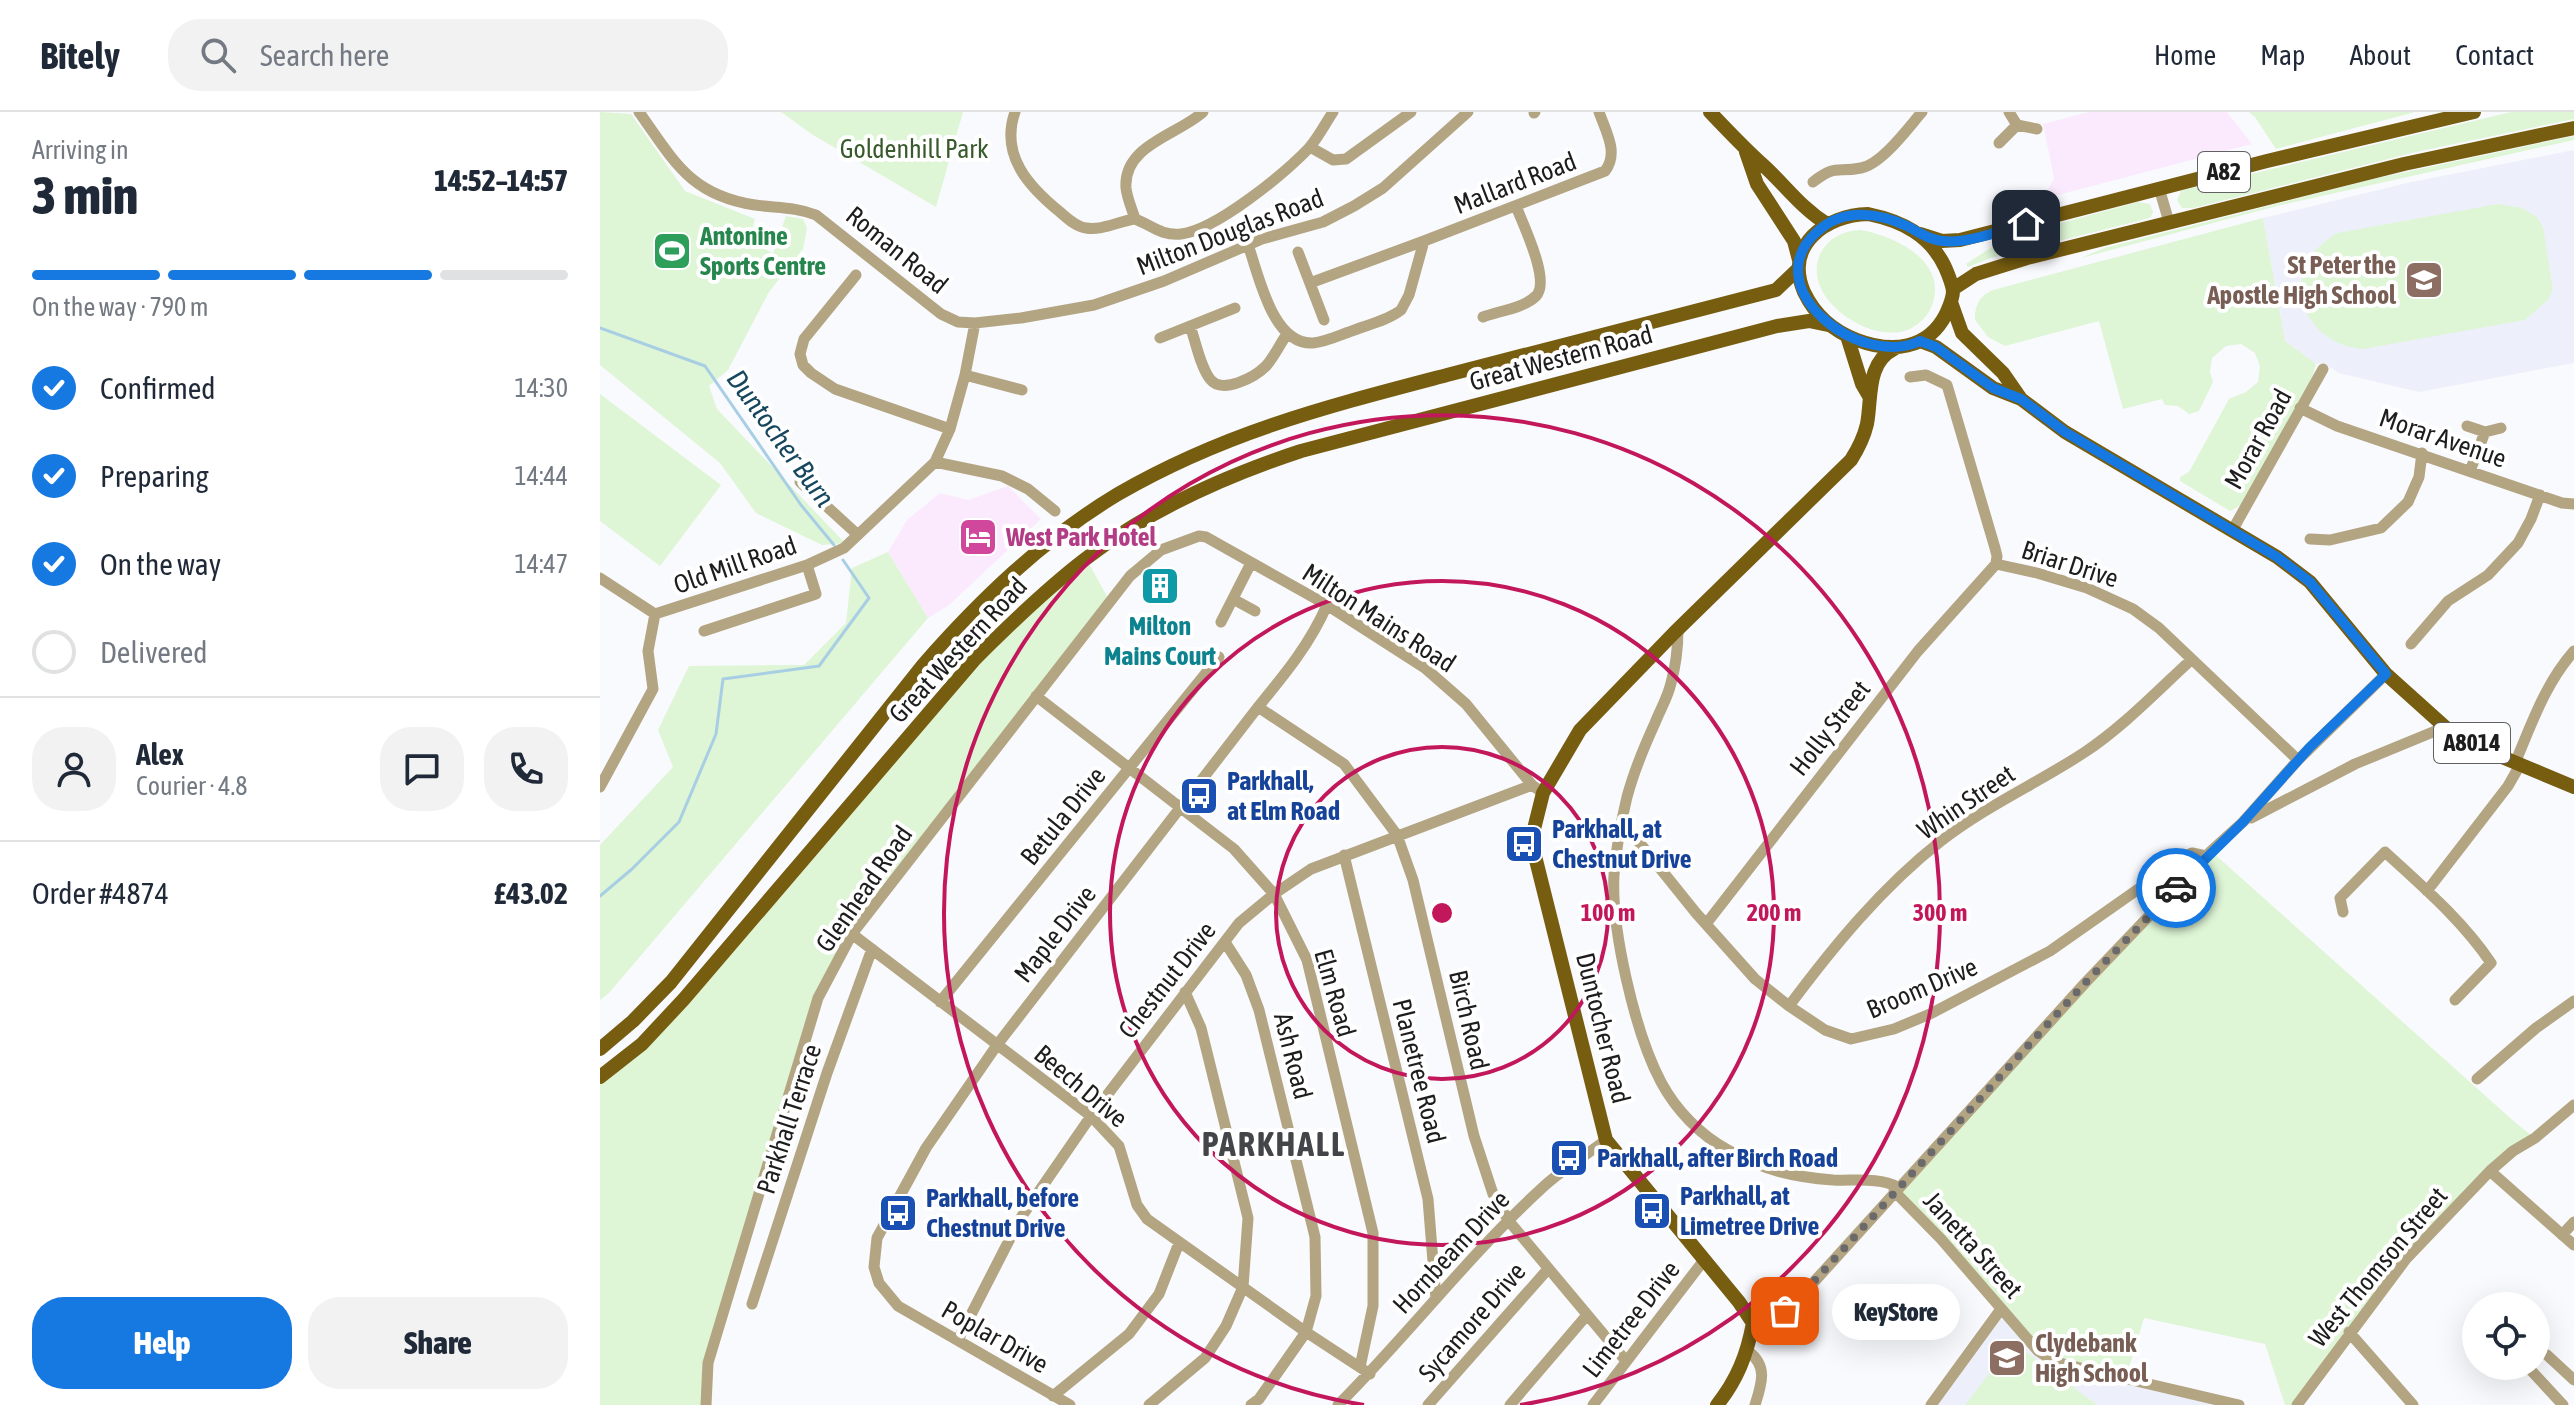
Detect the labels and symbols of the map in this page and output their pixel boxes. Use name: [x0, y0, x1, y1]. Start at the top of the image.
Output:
park label: Goldenhill Park: [840, 134, 988, 164]
street label: Mallard Road: [1450, 146, 1580, 220]
road number: A82: [2198, 152, 2250, 192]
street label: Milton Douglas Road: [1132, 183, 1328, 281]
pin: [1992, 190, 2060, 258]
street label: Roman Road: [840, 200, 954, 300]
place label: Antonine Sports Centre: [699, 221, 826, 281]
sports icon: Antonine Sports Centre: [651, 230, 693, 272]
place label: St Peter the Apostle High School: [2206, 250, 2397, 310]
school or university icon: St Peter the Apostle High School: [2403, 259, 2445, 301]
street label: Great Western Road: [1466, 319, 1656, 397]
water label: Duntocher Burn: [721, 363, 842, 513]
street label: Morar Road: [2218, 384, 2298, 494]
street label: Morar Avenue: [2376, 402, 2510, 474]
hotel icon: West Park Hotel: [957, 516, 999, 558]
place label: West Park Hotel: [1005, 522, 1157, 552]
street label: Old Mill Road: [670, 530, 800, 600]
street label: Briar Drive: [2018, 534, 2122, 594]
street label: Milton Mains Road: [1297, 557, 1461, 679]
building icon: Milton Mains Court: [1139, 565, 1181, 607]
street label: Great Western Road: [883, 571, 1033, 729]
place label: Milton Mains Court: [1104, 611, 1217, 671]
street label: Holly Street: [1784, 675, 1876, 781]
road number: A8014: [2434, 723, 2510, 763]
street label: Whin Street: [1912, 759, 2020, 845]
street label: Betula Drive: [1014, 761, 1112, 871]
place label: Parkhall, at Elm Road: [1227, 766, 1340, 826]
bus stop icon: Parkhall, at Elm Road: [1178, 775, 1220, 817]
place label: Parkhall, at Chestnut Drive: [1552, 814, 1692, 874]
street label: Glenhead Road: [810, 820, 918, 958]
bus stop icon: Parkhall, at Chestnut Drive: [1503, 823, 1545, 865]
courier: [2136, 848, 2216, 928]
street label: Maple Drive: [1008, 880, 1102, 988]
centre of rings: [1428, 899, 1456, 927]
text: 100 m: [1581, 899, 1635, 926]
text: 200 m: [1747, 899, 1801, 926]
text: 300 m: [1913, 899, 1967, 926]
street label: Chestnut Drive: [1112, 916, 1222, 1044]
street label: Elm Road: [1308, 946, 1362, 1040]
street label: Duntocher Road: [1570, 950, 1636, 1106]
street label: Broom Drive: [1862, 951, 1982, 1025]
street label: Birch Road: [1443, 967, 1495, 1073]
street label: Planetree Road: [1387, 996, 1451, 1146]
street label: Ash Road: [1268, 1010, 1318, 1102]
street label: Beech Drive: [1028, 1039, 1134, 1133]
street label: Parkhall Terrace: [751, 1040, 827, 1198]
district label: PARKHALL: [1202, 1124, 1346, 1163]
bus stop icon: Parkhall, after Birch Road: [1548, 1137, 1590, 1179]
place label: Parkhall, after Birch Road: [1597, 1143, 1838, 1173]
place label: Parkhall, at Limetree Drive: [1680, 1181, 1819, 1241]
street label: West Thomson Street: [2302, 1181, 2454, 1353]
place label: Parkhall, before Chestnut Drive: [926, 1183, 1079, 1243]
street label: Hornbeam Drive: [1387, 1185, 1515, 1319]
street label: Janetta Street: [1918, 1186, 2028, 1304]
bus stop icon: Parkhall, at Limetree Drive: [1631, 1190, 1673, 1232]
bus stop icon: Parkhall, before Chestnut Drive: [877, 1192, 919, 1234]
street label: Limetree Drive: [1576, 1255, 1686, 1383]
street label: Sycamore Drive: [1412, 1257, 1532, 1387]
pin: [1751, 1277, 1819, 1345]
callout: KeyStore: [1833, 1283, 1961, 1339]
street label: Poplar Drive: [937, 1295, 1053, 1379]
place label: Clydebank High School: [2035, 1328, 2149, 1388]
school or university icon: Clydebank High School: [1986, 1337, 2028, 1379]

